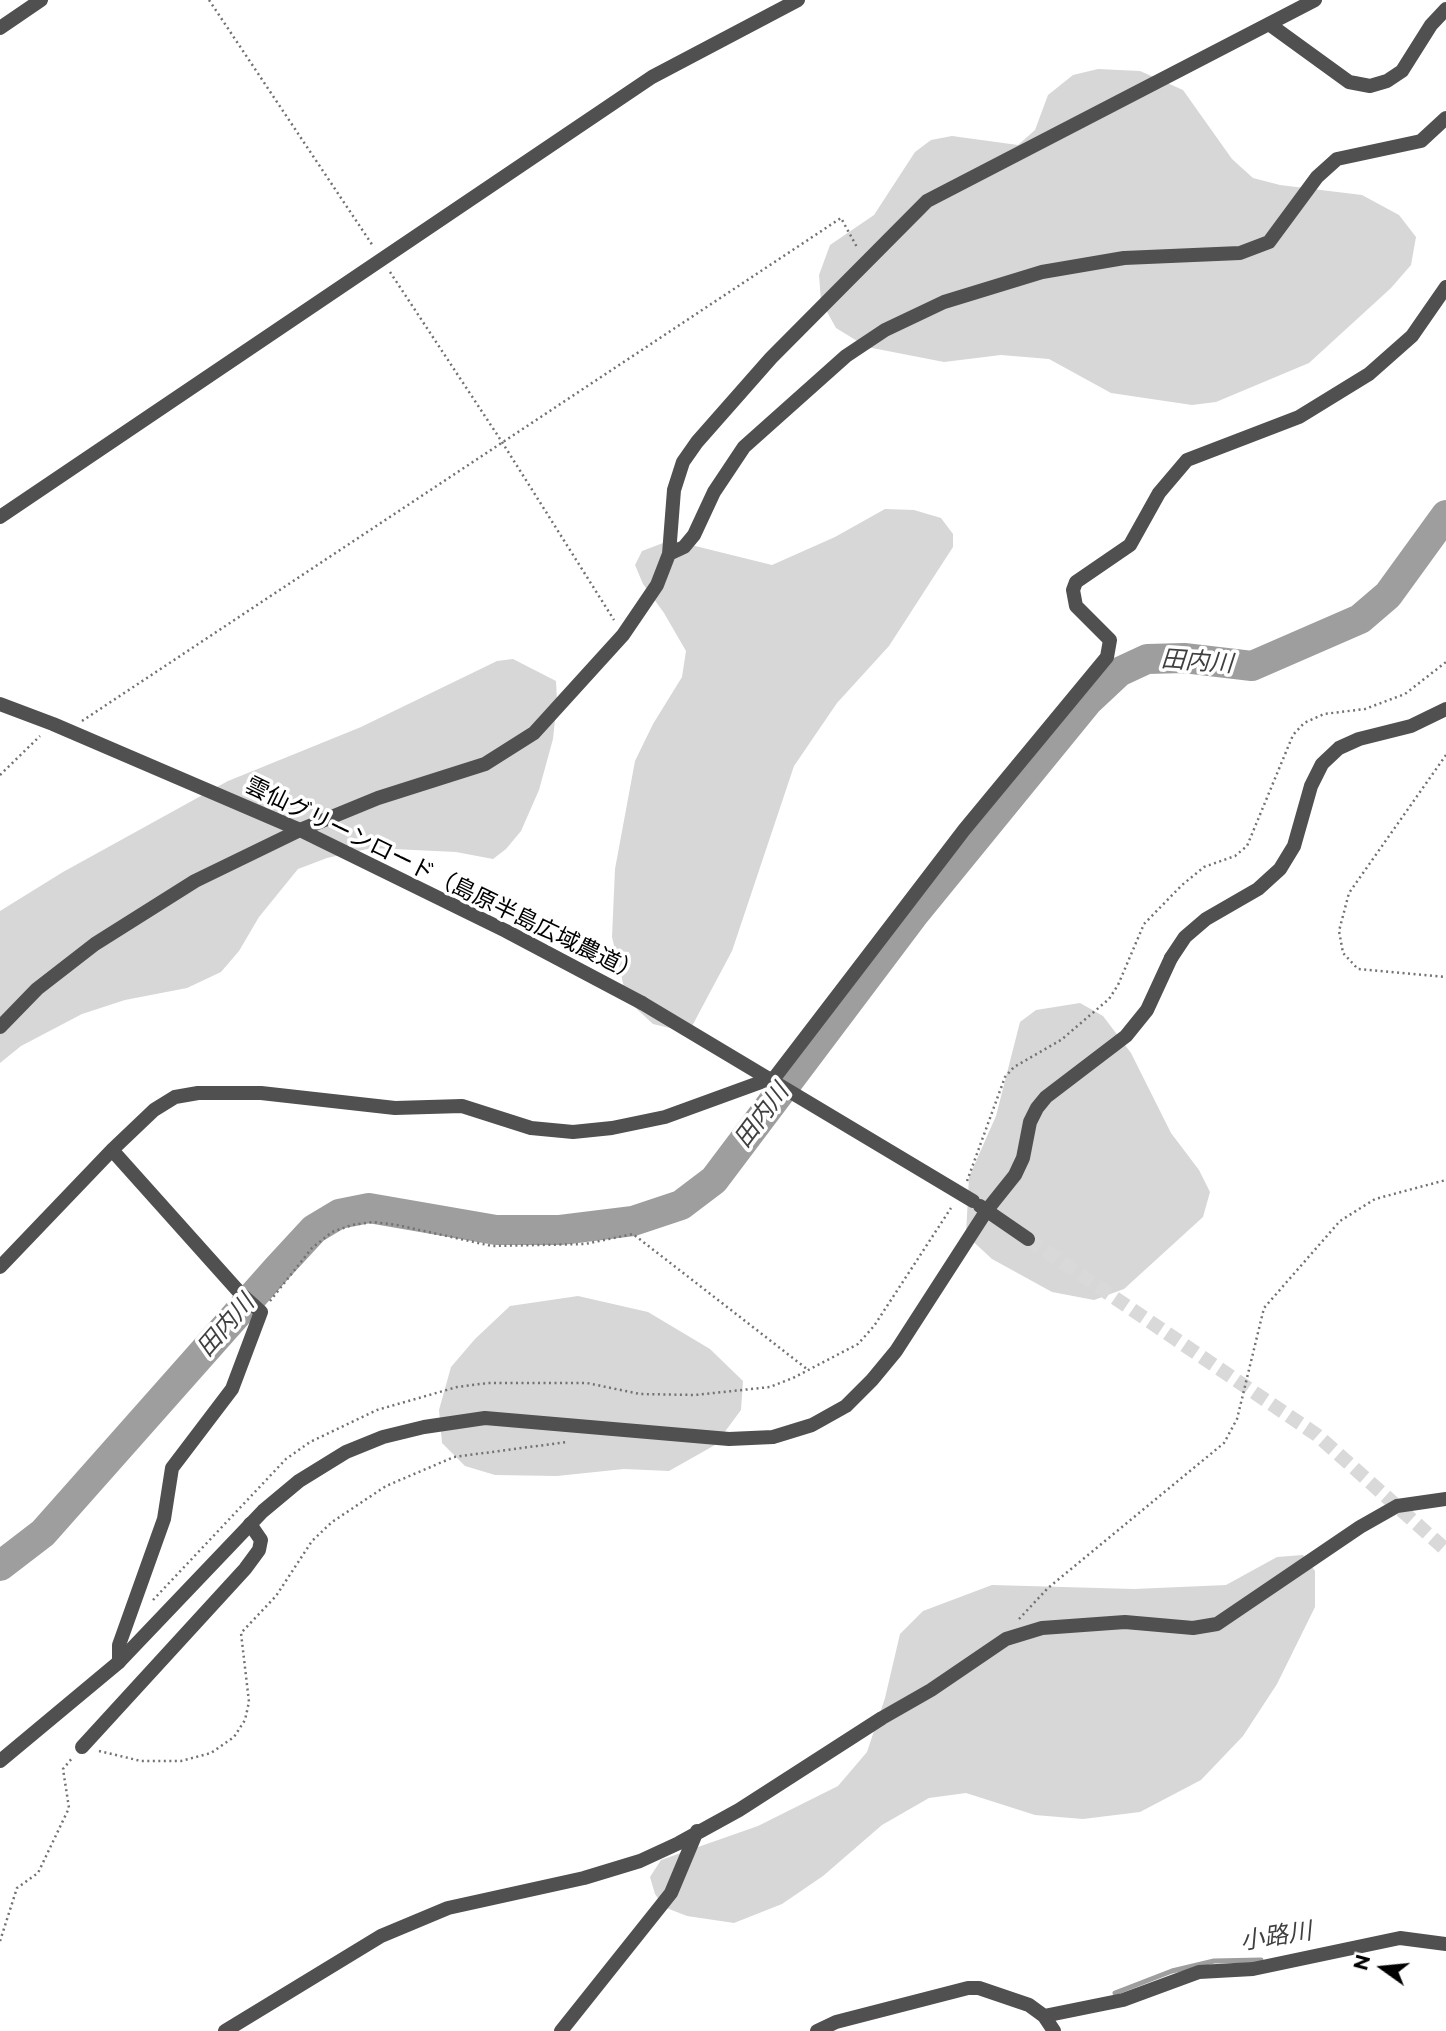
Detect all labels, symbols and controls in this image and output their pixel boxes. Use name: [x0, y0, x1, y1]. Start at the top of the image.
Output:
water label: 田内川: [1160, 645, 1234, 679]
street label: 雲仙グリーンロード（島原半島広域農道）: [241, 772, 645, 988]
water label: 田内川: [729, 1079, 795, 1153]
water label: 田内川: [192, 1289, 260, 1363]
water label: 小路川: [1238, 1917, 1314, 1957]
north arrow: [1348, 1933, 1418, 2003]
text: N: [1349, 1952, 1375, 1973]

